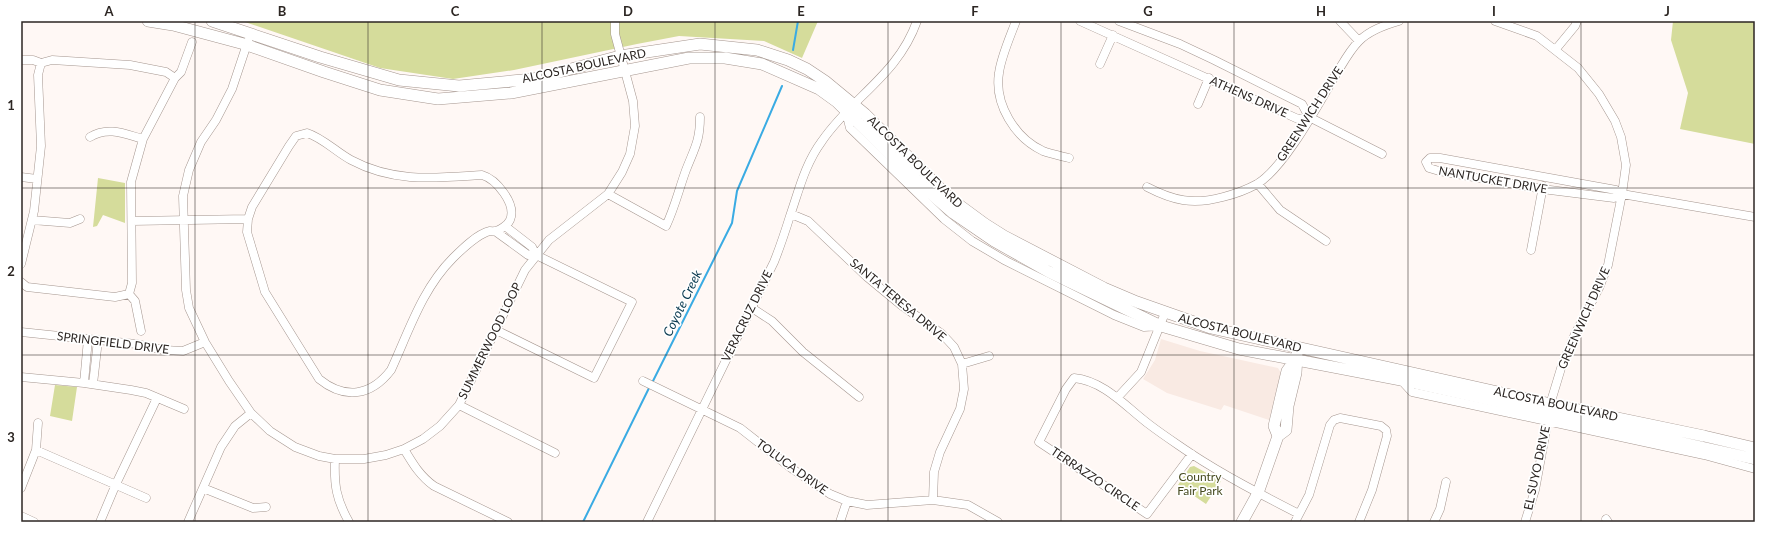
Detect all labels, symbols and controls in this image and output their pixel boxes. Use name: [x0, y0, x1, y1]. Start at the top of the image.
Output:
text: A: [103, 3, 114, 19]
text: B: [278, 3, 287, 19]
text: C: [451, 3, 460, 19]
text: D: [623, 3, 633, 19]
text: E: [797, 3, 805, 19]
text: F: [971, 3, 979, 19]
text: G: [1143, 3, 1153, 19]
text: H: [1316, 3, 1326, 19]
text: I: [1492, 3, 1496, 19]
text: J: [1664, 3, 1670, 19]
street label: ALCOSTA BOULEVARD: [521, 45, 647, 86]
street label: GREENWICH DRIVE: [1273, 63, 1346, 164]
street label: ATHENS DRIVE: [1208, 73, 1291, 121]
text: 1: [7, 97, 15, 113]
street label: ALCOSTA BOULEVARD: [865, 112, 966, 211]
street label: NANTUCKET DRIVE: [1438, 163, 1549, 196]
street label: SANTA TERESA DRIVE: [847, 255, 950, 344]
text: 2: [7, 263, 15, 279]
street label: GREENWICH DRIVE: [1554, 264, 1613, 371]
water label: Coyote Creek: [659, 267, 705, 339]
street label: VERACRUZ DRIVE: [718, 267, 775, 364]
street label: SUMMERWOOD LOOP: [455, 280, 524, 402]
street label: ALCOSTA BOULEVARD: [1177, 310, 1303, 355]
street label: SPRINGFIELD DRIVE: [56, 328, 170, 357]
street label: ALCOSTA BOULEVARD: [1493, 383, 1619, 424]
street label: EL SUYO DRIVE: [1520, 424, 1553, 511]
text: 3: [7, 429, 15, 445]
street label: TOLUCA DRIVE: [754, 436, 831, 498]
street label: TERRAZZO CIRCLE: [1048, 443, 1143, 514]
park label: Country Fair Park: [1177, 469, 1224, 498]

